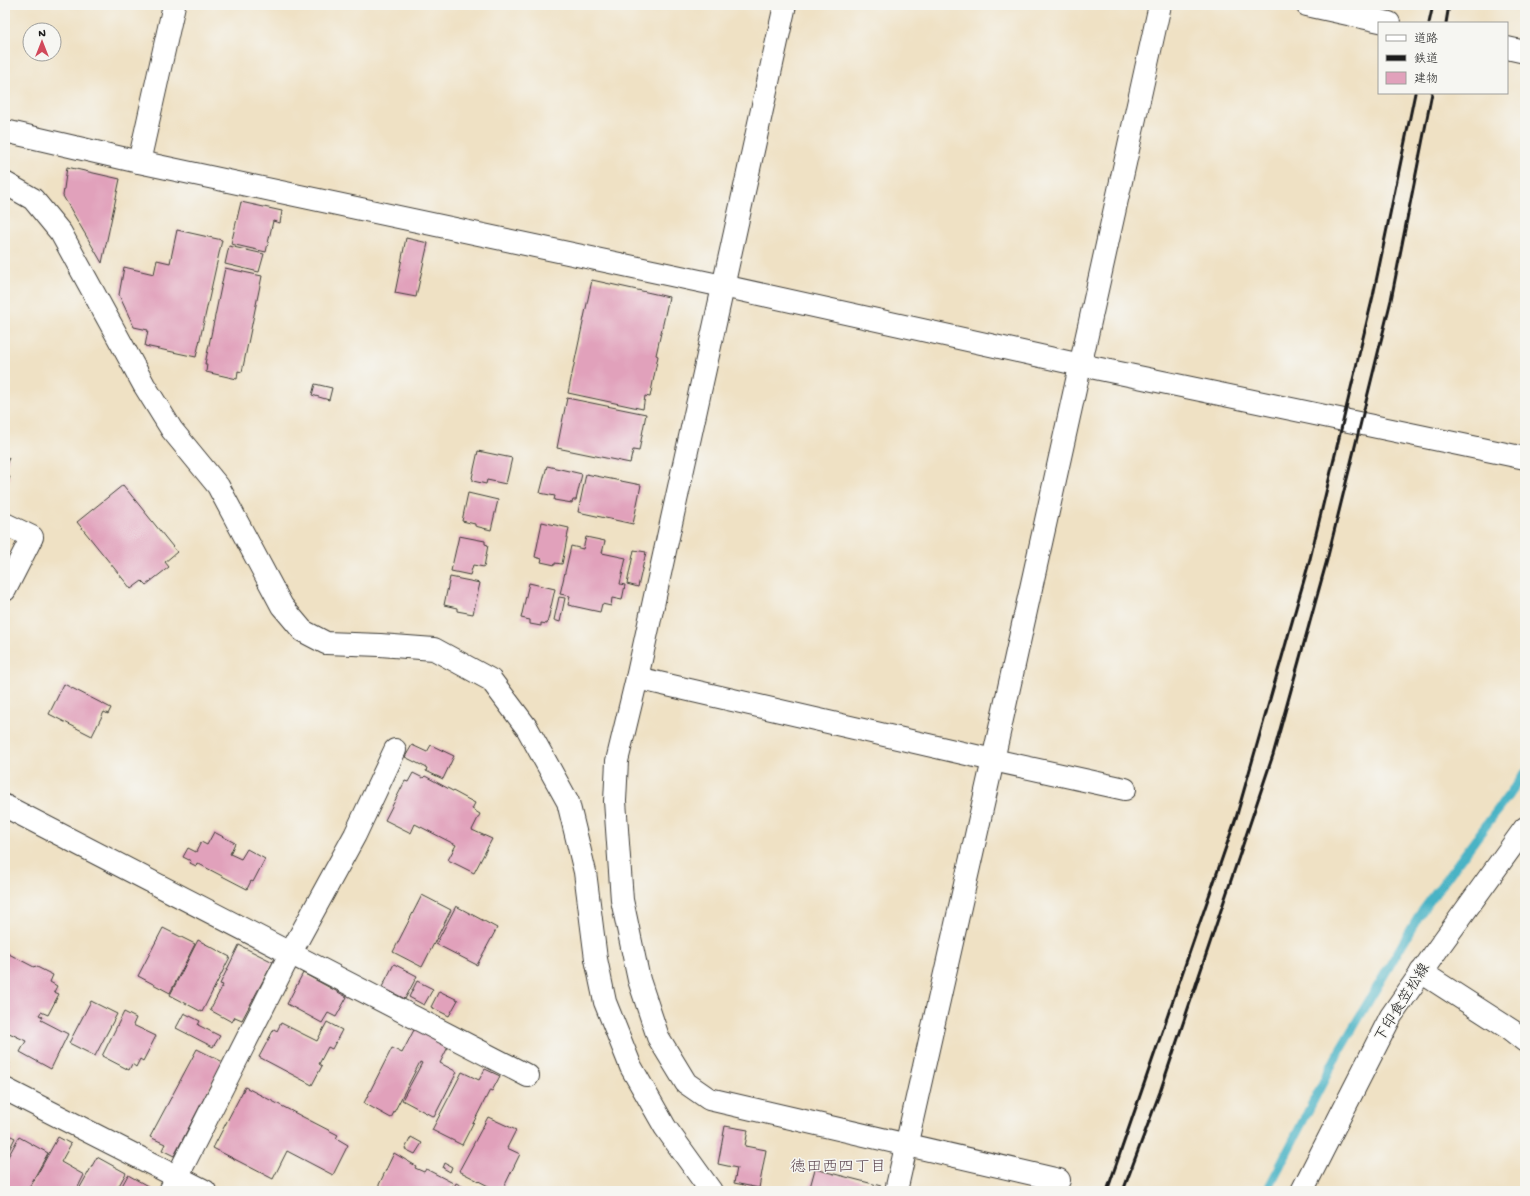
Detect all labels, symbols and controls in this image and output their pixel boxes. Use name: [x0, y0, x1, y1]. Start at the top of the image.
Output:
north arrow: [22, 22, 62, 62]
legend: [1378, 22, 1508, 94]
text: N: [38, 28, 46, 40]
text: 道路: [1414, 32, 1438, 47]
text: 鉄道: [1414, 52, 1438, 67]
text: 建物: [1414, 72, 1438, 87]
street label: 下印食笠松線: [1371, 960, 1434, 1046]
district label: 徳田西四丁目: [790, 1158, 886, 1178]

